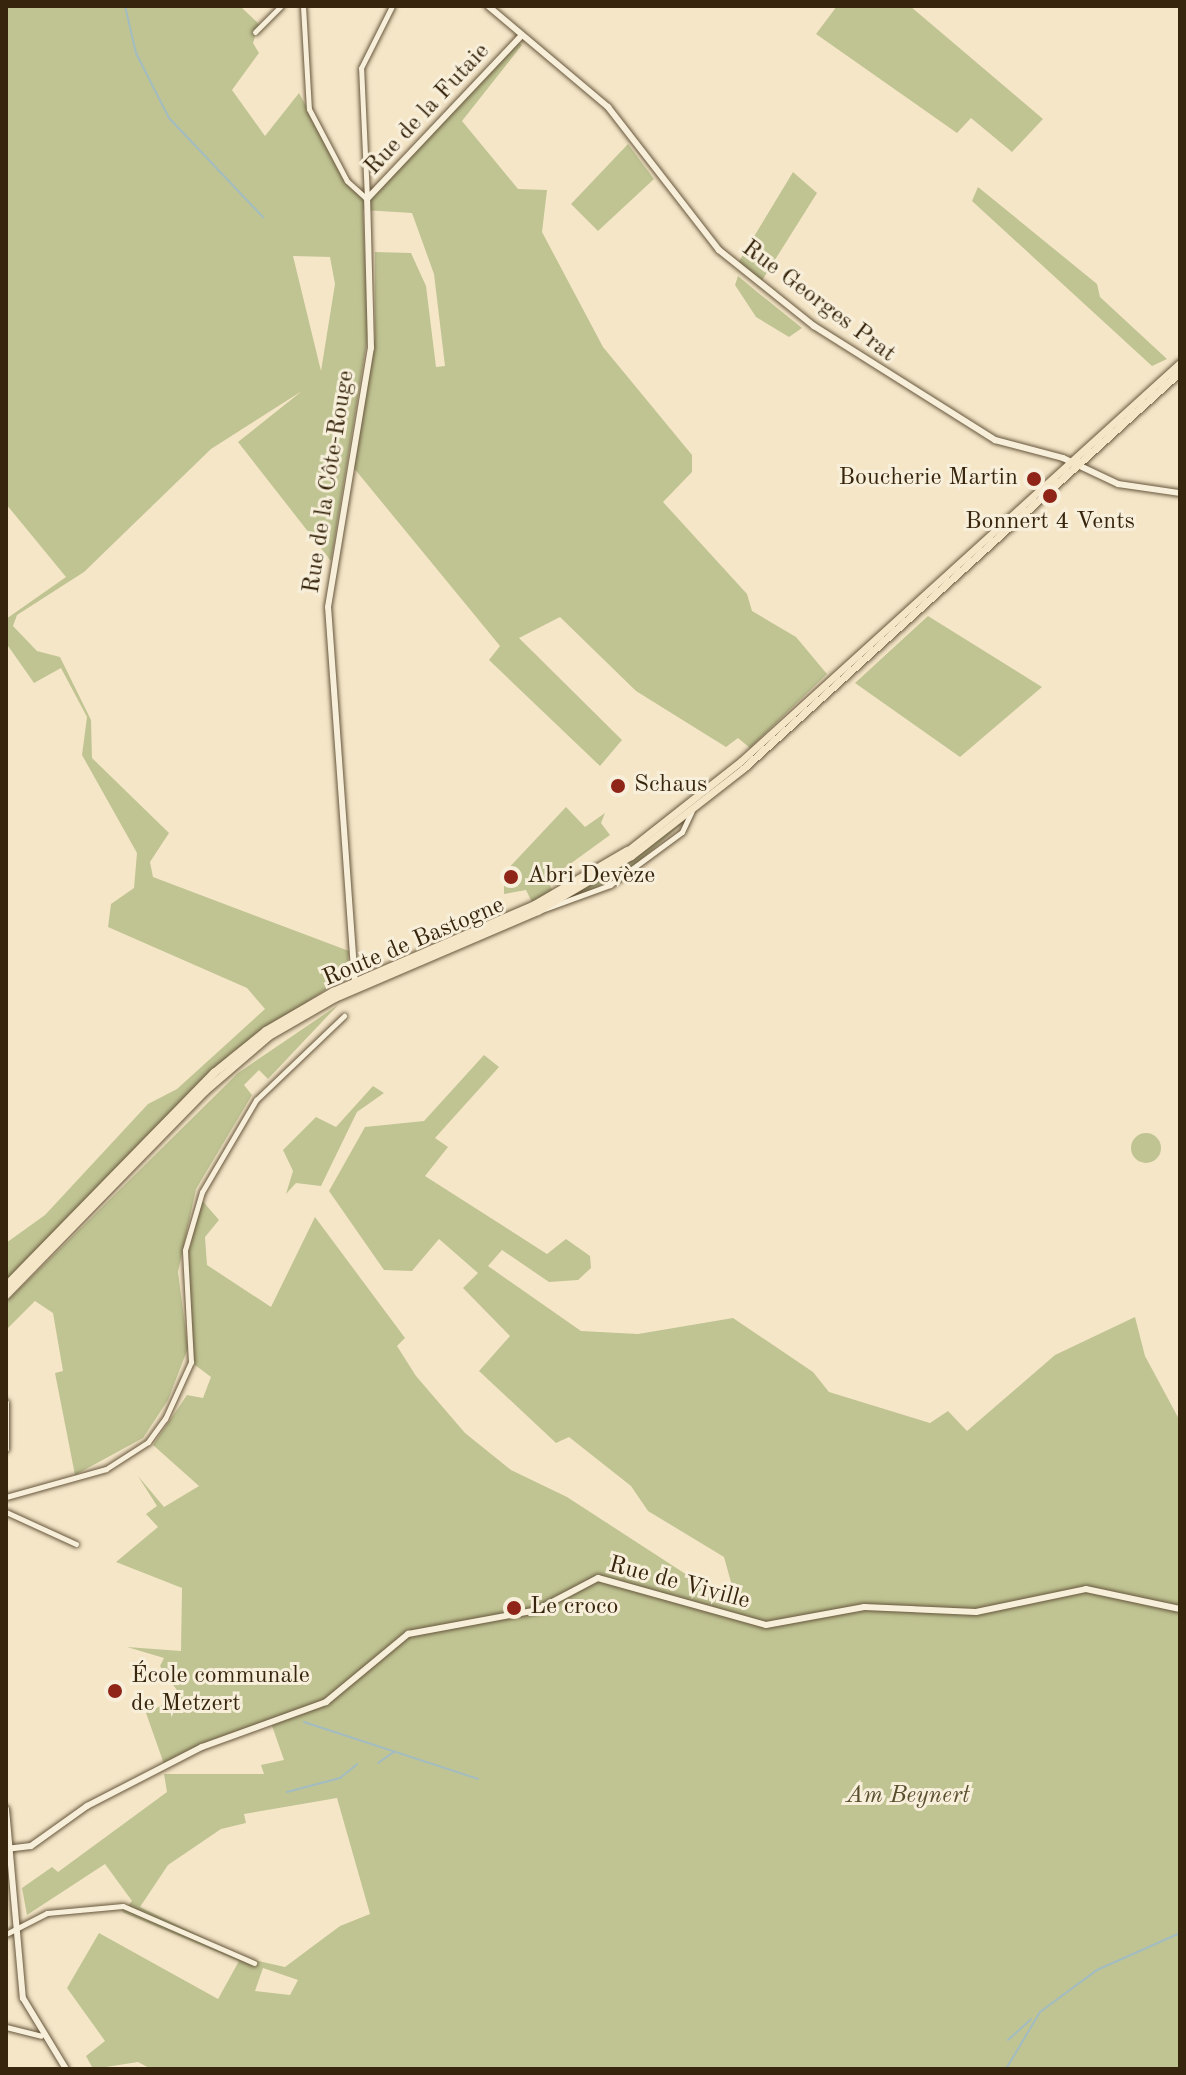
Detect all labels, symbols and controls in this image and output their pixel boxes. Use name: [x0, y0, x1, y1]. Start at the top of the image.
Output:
street label: Rue de la Futaie: [360, 38, 496, 182]
street label: Rue Georges Prat: [735, 235, 901, 369]
street label: Rue de la Côte-Rouge: [298, 368, 362, 596]
place label: Boucherie Martin: [838, 465, 1018, 493]
marker: Boucherie Martin: [1025, 470, 1043, 488]
marker: Bonnert 4 Vents: [1041, 487, 1059, 505]
place label: Bonnert 4 Vents: [965, 509, 1135, 537]
place label: Schaus: [634, 772, 707, 800]
marker: Schaus: [609, 777, 627, 795]
place label: Abri Devèze: [527, 863, 655, 891]
marker: Abri Devèze: [502, 868, 520, 886]
street label: Route de Bastogne: [319, 892, 509, 994]
street label: Rue de Viville: [605, 1551, 753, 1617]
place label: Le croco: [530, 1594, 618, 1622]
marker: Le croco: [505, 1599, 523, 1617]
place label: École communale de Metzert: [131, 1663, 310, 1719]
marker: École communale de Metzert: [106, 1682, 124, 1700]
park label: Am Beynert: [846, 1783, 970, 1811]

